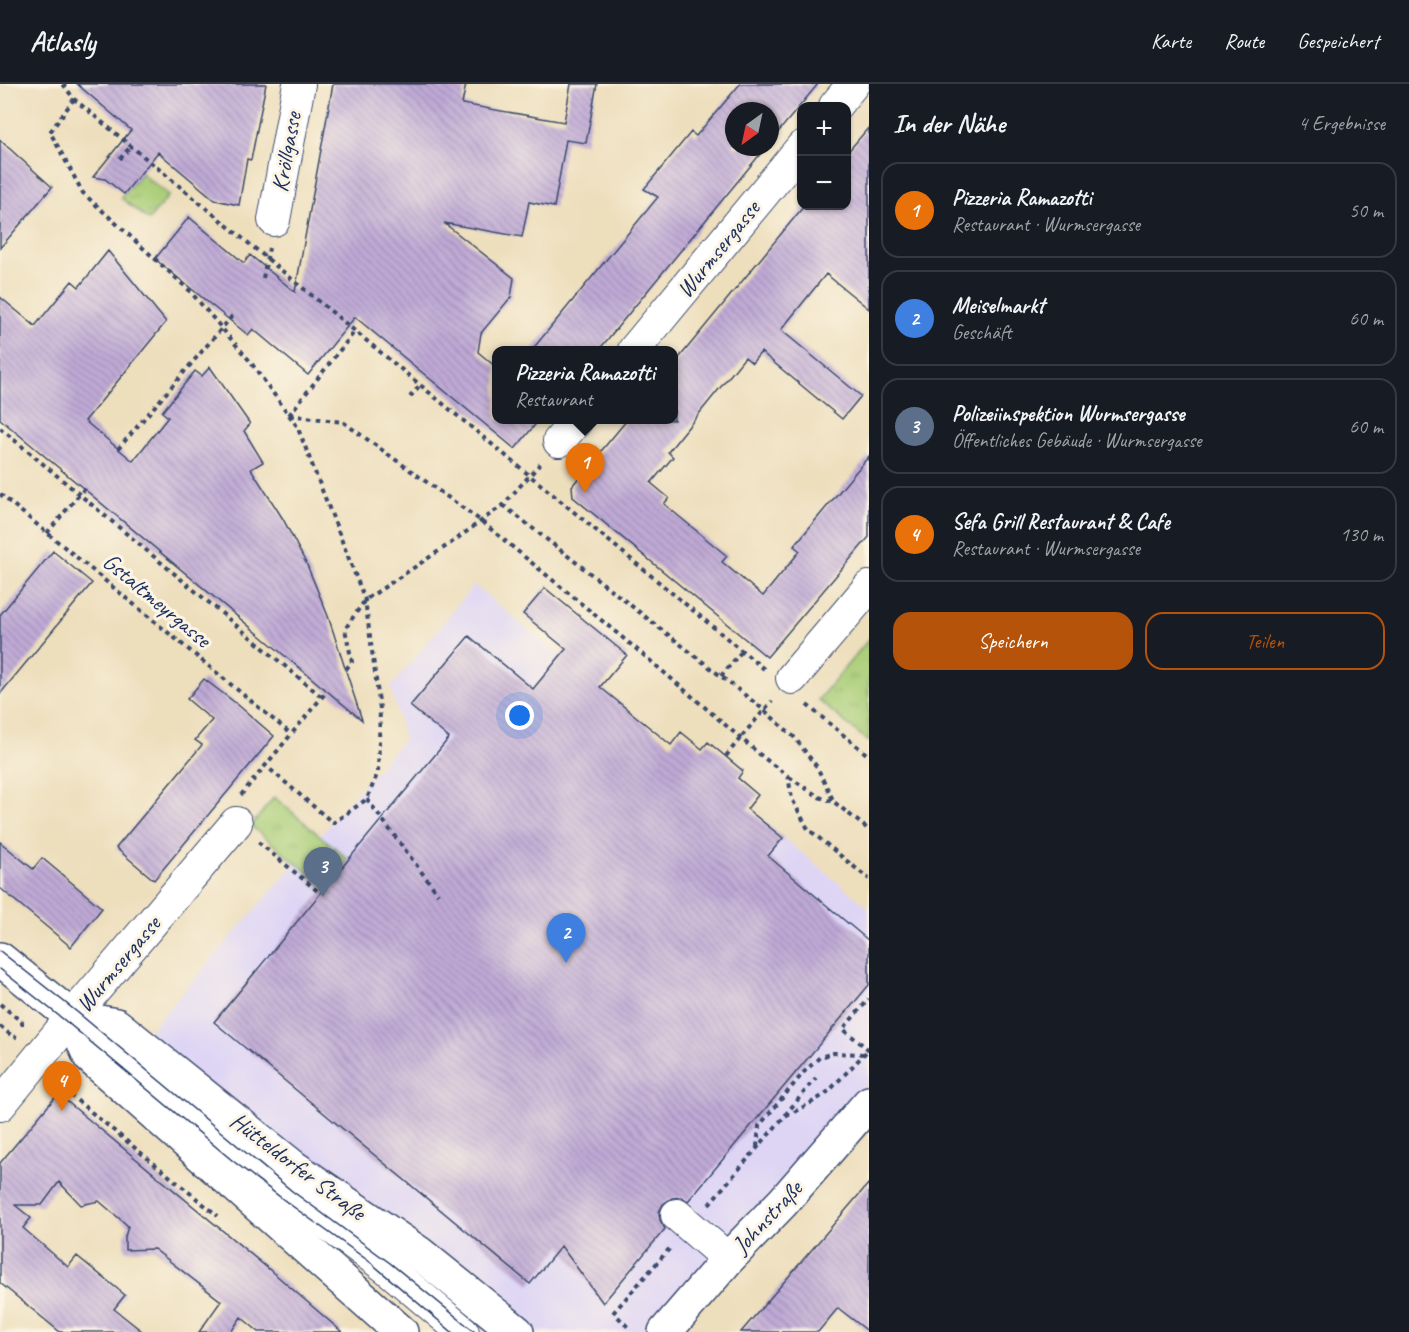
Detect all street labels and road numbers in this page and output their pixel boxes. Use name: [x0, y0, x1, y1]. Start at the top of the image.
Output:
street label: Kröllgasse: [264, 108, 308, 194]
street label: Wurmsergasse: [670, 193, 768, 304]
street label: Gstaltmeyrgasse: [97, 546, 219, 655]
street label: Wurmsergasse: [69, 908, 168, 1018]
street label: Hütteldorfer Straße: [224, 1105, 373, 1228]
street label: Johnstraße: [725, 1173, 810, 1261]

